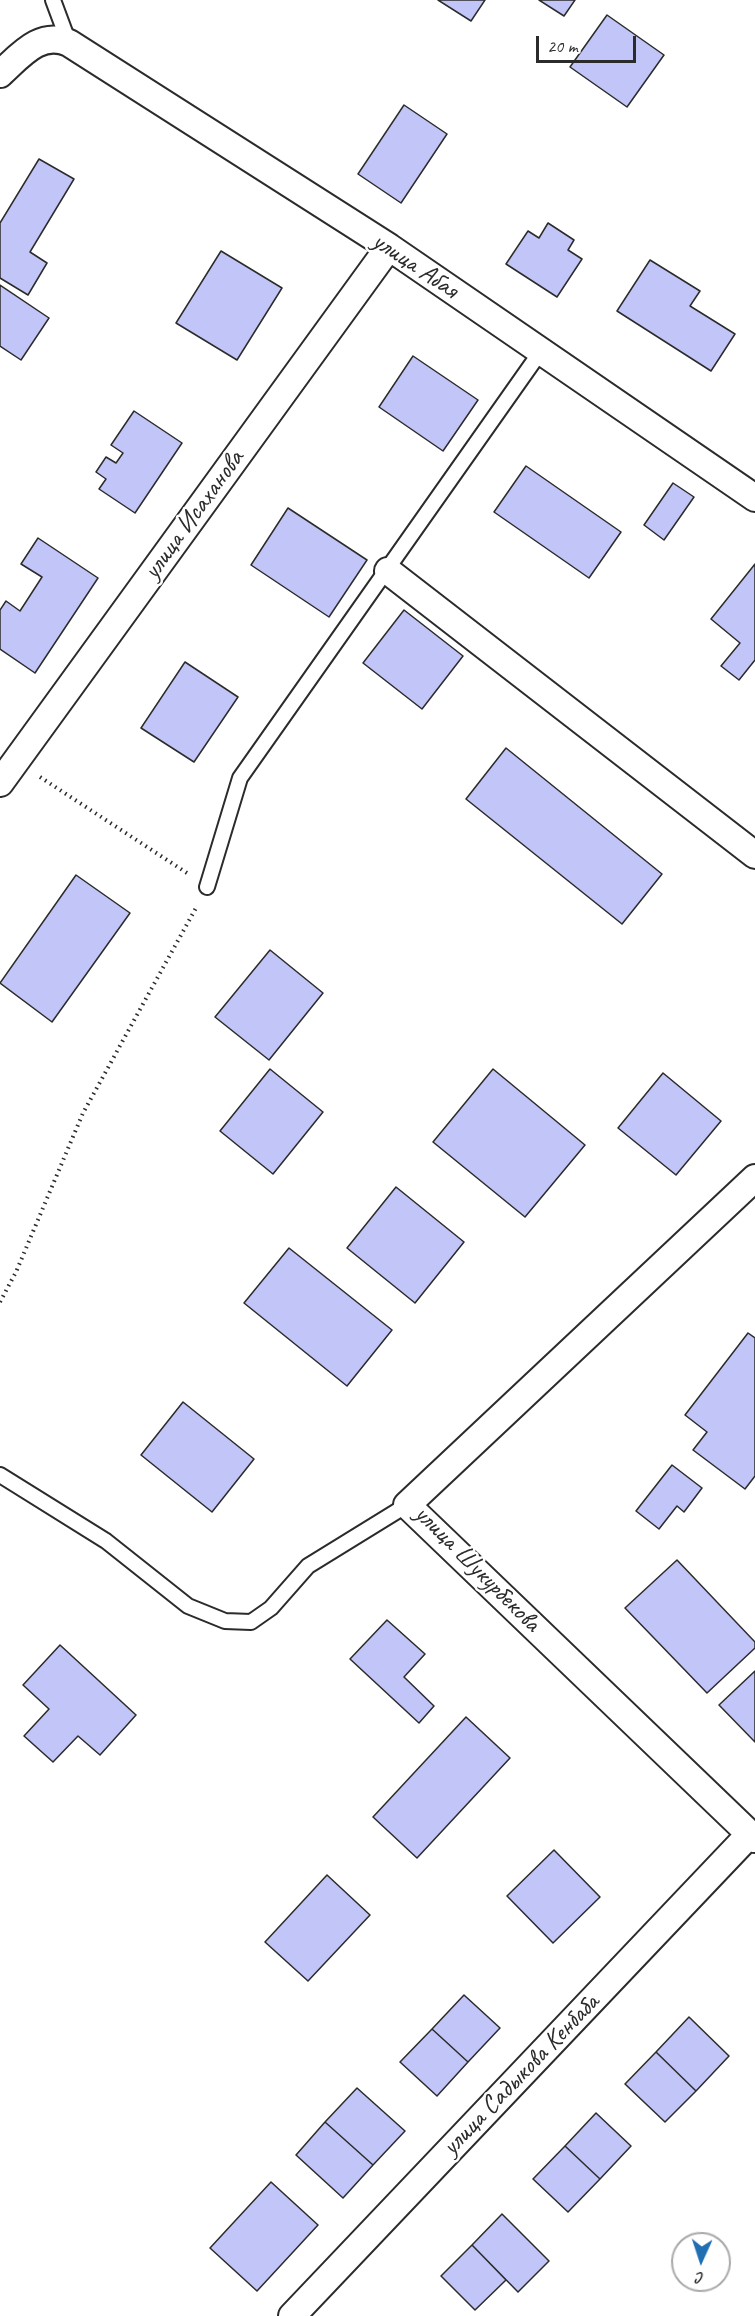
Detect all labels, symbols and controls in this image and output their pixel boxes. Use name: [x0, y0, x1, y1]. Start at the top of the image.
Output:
scale bar: [539, 24, 640, 62]
text: 20 m: [547, 35, 578, 57]
street label: улица Абая: [366, 226, 464, 306]
street label: улица Исаханова: [137, 444, 251, 586]
street label: улица Шукурбекова: [407, 1499, 547, 1639]
street label: улица Садыкова Кенбаба: [436, 1988, 606, 2162]
north arrow: [671, 2232, 731, 2292]
text: С: [696, 2268, 705, 2288]

